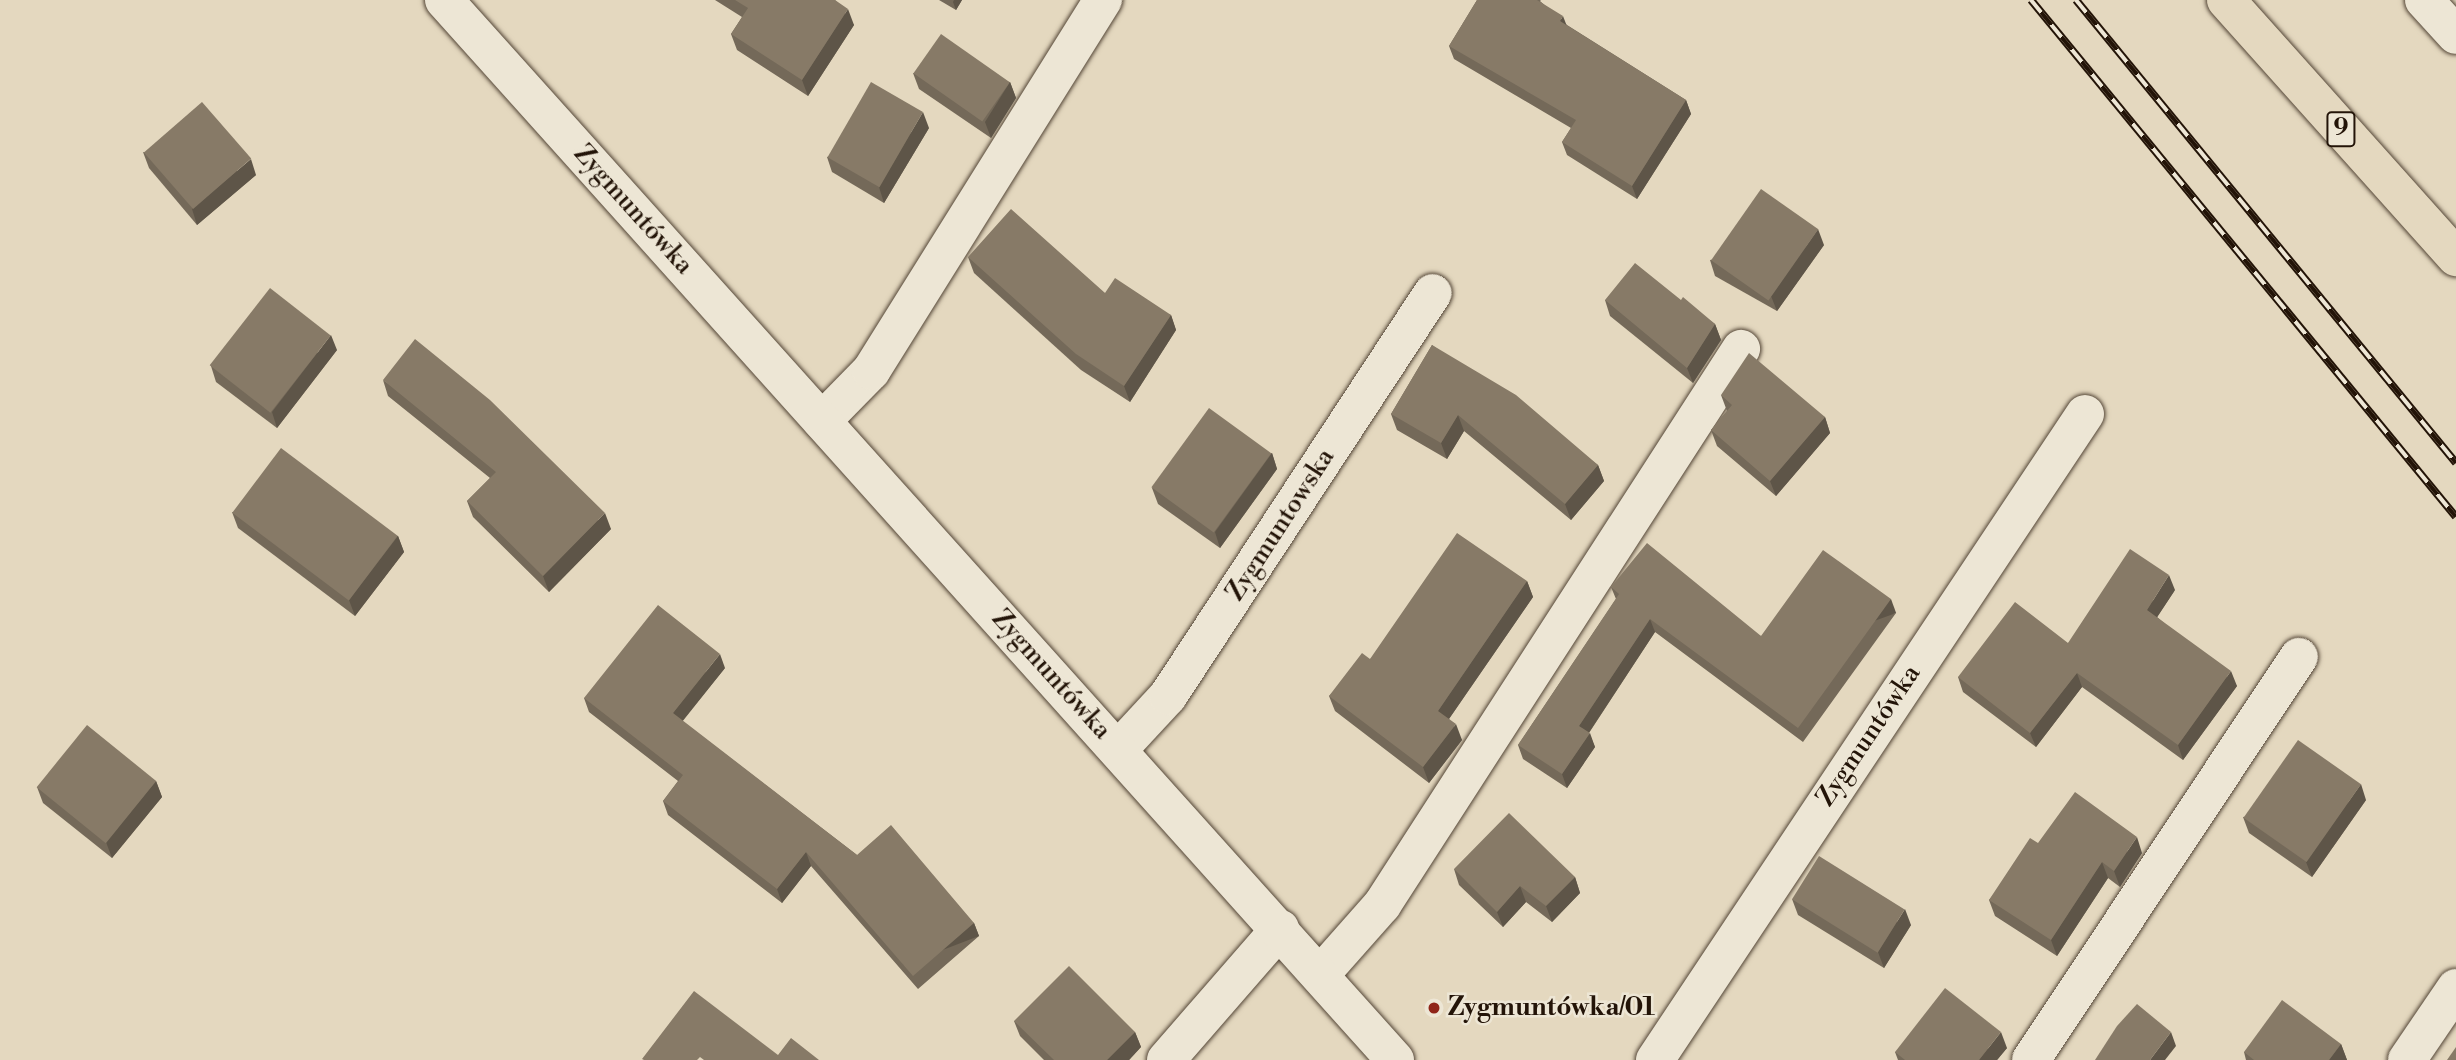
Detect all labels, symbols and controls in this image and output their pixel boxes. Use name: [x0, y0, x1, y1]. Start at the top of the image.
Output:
road number: 9: [2325, 108, 2357, 149]
street label: Zygmuntówka: [567, 139, 699, 281]
street label: Zygmuntowska: [1220, 443, 1342, 607]
street label: Zygmuntówka: [985, 604, 1117, 746]
street label: Zygmuntówka: [1810, 660, 1928, 812]
place label: Zygmuntówka/01: [1448, 992, 1655, 1024]
marker: Zygmuntówka/01: [1426, 1000, 1442, 1016]

